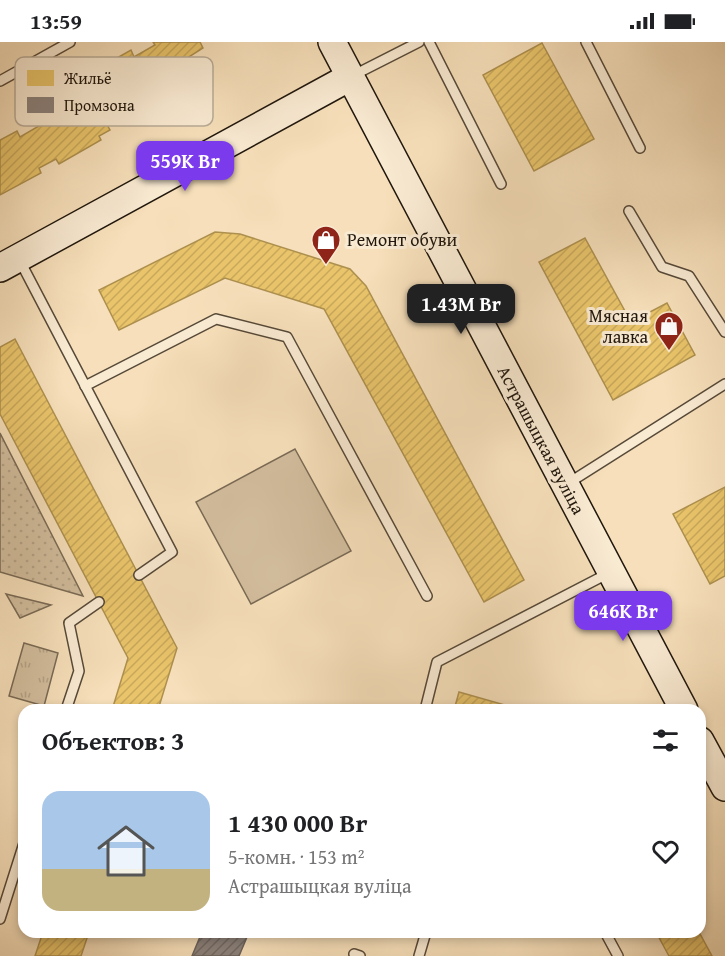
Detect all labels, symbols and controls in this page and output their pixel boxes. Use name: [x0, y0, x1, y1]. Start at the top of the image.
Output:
text: 13:59: [30, 5, 82, 37]
legend: [15, 57, 213, 126]
text: Жильё: [63, 66, 112, 90]
text: Промзона: [64, 93, 135, 117]
pin: 559K Br: [130, 141, 240, 192]
text: 559K Br: [150, 146, 220, 175]
shop icon: Ремонт обуви: [310, 224, 342, 266]
place label: Ремонт обуви: [347, 226, 458, 253]
pin: 1.43M Br: [399, 284, 523, 335]
text: 1.43M Br: [421, 289, 501, 318]
place label: Мясная лавка: [589, 302, 648, 350]
shop icon: Мясная лавка: [653, 310, 685, 352]
street label: Астрашыцкая вуліца: [491, 361, 592, 519]
pin: 646K Br: [568, 591, 678, 642]
text: 646K Br: [588, 596, 658, 625]
text: Объектов: 3: [42, 721, 185, 760]
icon: filters: [649, 724, 682, 757]
text: 1 430 000 Br: [228, 803, 367, 842]
icon: home: [90, 815, 162, 887]
icon: heart: [649, 835, 682, 868]
text: 5-комн. · 153 m²: [228, 842, 364, 871]
text: Астрашыцкая вуліца: [228, 871, 411, 900]

